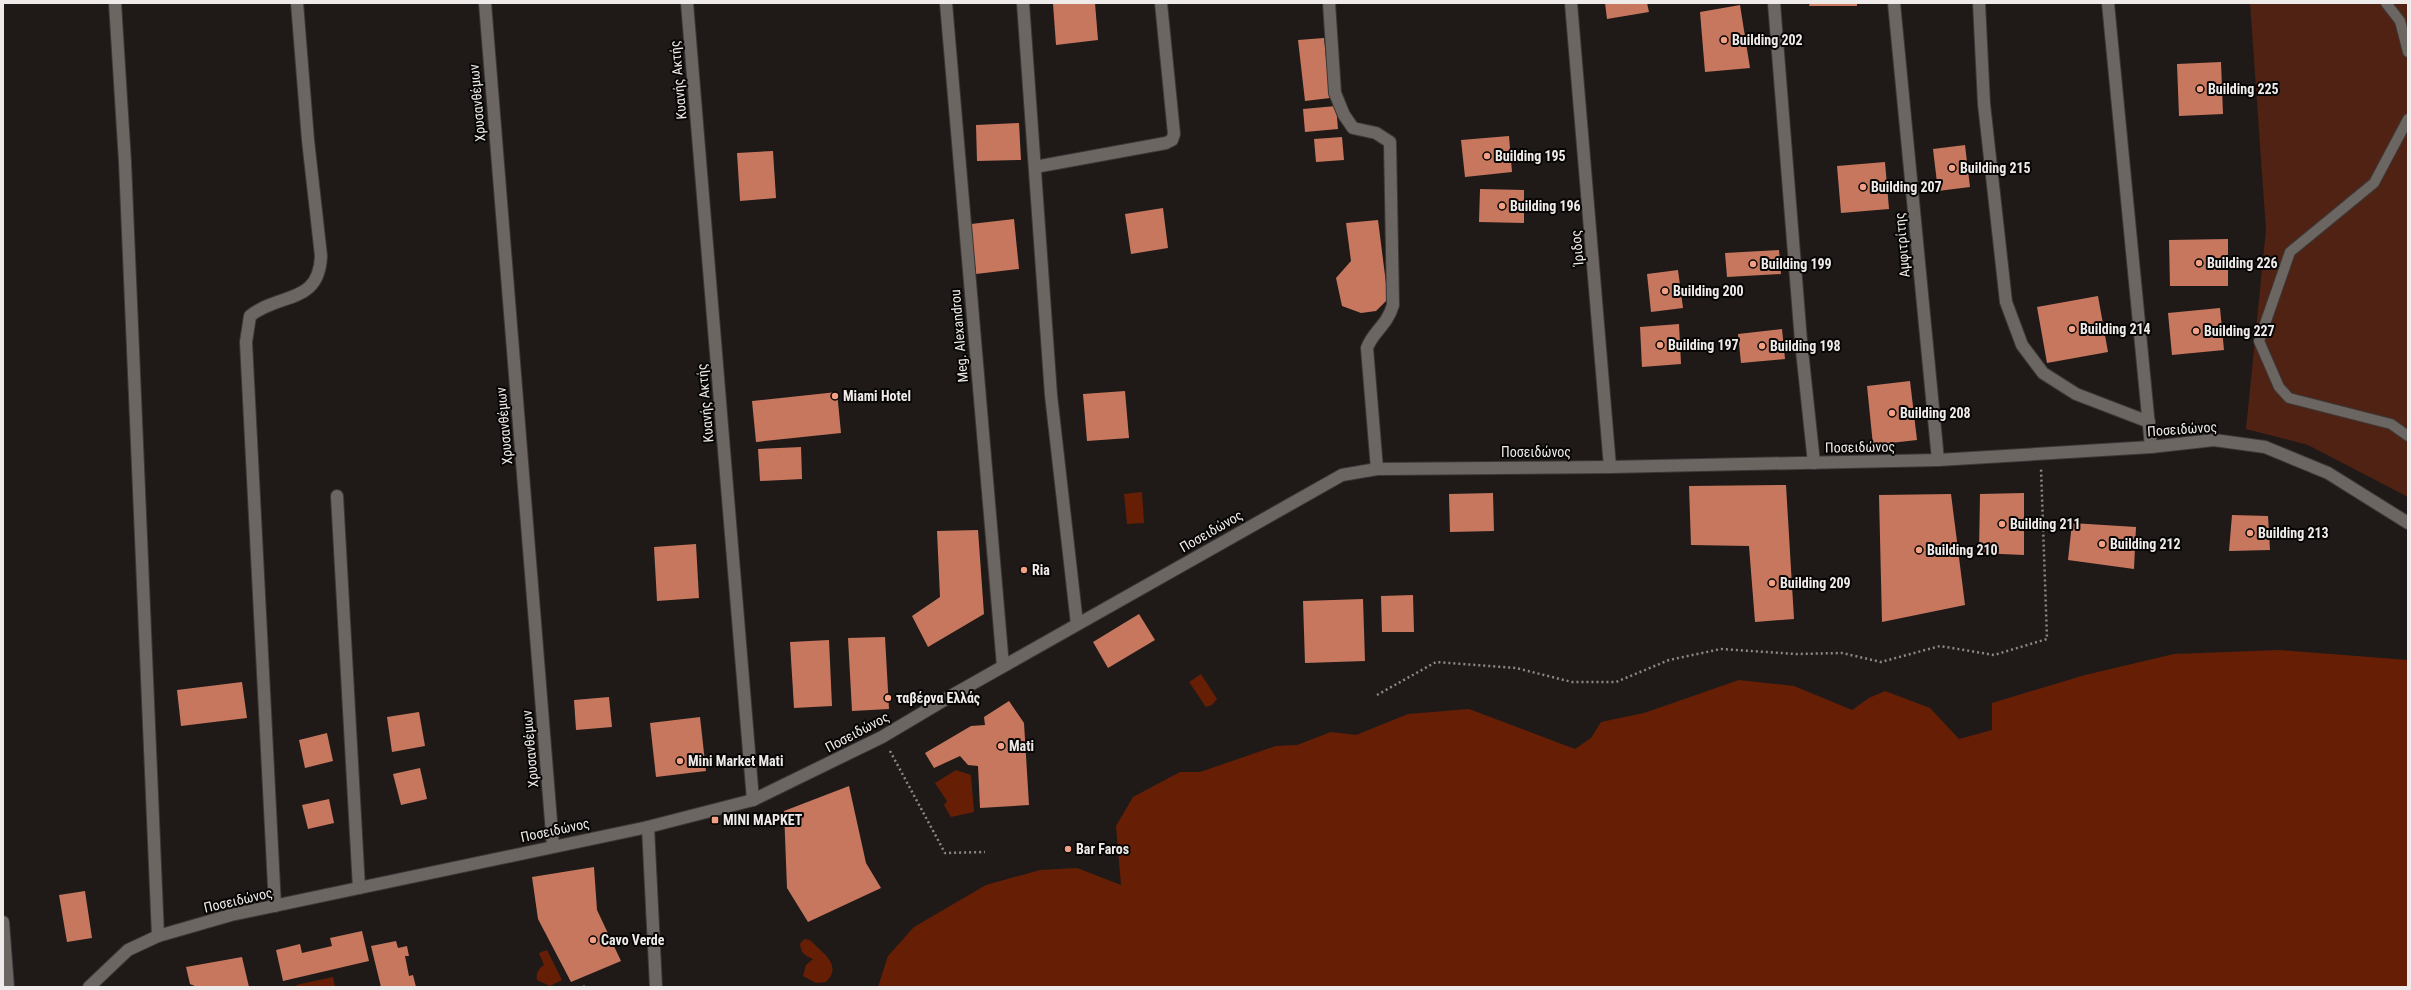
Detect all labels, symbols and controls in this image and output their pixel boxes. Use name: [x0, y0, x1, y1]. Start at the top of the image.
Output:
place label: Building 202: [1732, 32, 1803, 48]
marker: Building 202: [1719, 35, 1729, 45]
street label: Κυανής Ακτής: [667, 40, 689, 120]
street label: Χρυσανθέμων: [466, 64, 488, 142]
place label: Building 225: [2208, 81, 2279, 97]
marker: Building 225: [2195, 84, 2205, 94]
place label: Building 195: [1495, 148, 1566, 164]
marker: Building 195: [1482, 151, 1492, 161]
place label: Building 215: [1960, 160, 2031, 176]
marker: Building 215: [1947, 163, 1957, 173]
place label: Building 207: [1871, 179, 1942, 195]
marker: Building 207: [1858, 182, 1868, 192]
place label: Building 196: [1510, 198, 1581, 214]
marker: Building 196: [1497, 201, 1507, 211]
street label: Αμφιτρίτης: [1891, 212, 1914, 278]
street label: Ίριδος: [1567, 229, 1587, 268]
place label: Building 226: [2207, 255, 2278, 271]
place label: Building 199: [1761, 256, 1832, 272]
marker: Building 226: [2194, 258, 2204, 268]
marker: Building 199: [1748, 259, 1758, 269]
place label: Building 200: [1673, 283, 1744, 299]
marker: Building 200: [1660, 286, 1670, 296]
street label: Meg. Alexandrou: [947, 289, 971, 383]
place label: Building 214: [2080, 321, 2151, 337]
place label: Building 227: [2204, 323, 2275, 339]
marker: Building 214: [2067, 324, 2077, 334]
marker: Building 227: [2191, 326, 2201, 336]
place label: Building 197: [1668, 337, 1739, 353]
place label: Building 198: [1770, 338, 1841, 354]
marker: Building 197: [1655, 340, 1665, 350]
marker: Building 198: [1757, 341, 1767, 351]
street label: Κυανής Ακτής: [694, 363, 716, 443]
street label: Χρυσανθέμων: [493, 387, 515, 465]
place label: Miami Hotel: [843, 388, 911, 404]
marker: Miami Hotel: [830, 391, 840, 401]
place label: Building 208: [1900, 405, 1971, 421]
marker: Building 208: [1887, 408, 1897, 418]
street label: Ποσειδώνος: [2147, 419, 2217, 439]
street label: Ποσειδώνος: [1825, 438, 1895, 456]
street label: Ποσειδώνος: [1501, 444, 1571, 460]
street label: Ποσειδώνος: [1177, 507, 1245, 555]
place label: Building 211: [2010, 516, 2081, 532]
marker: Building 211: [1997, 519, 2007, 529]
place label: Building 213: [2258, 525, 2329, 541]
marker: Building 213: [2245, 528, 2255, 538]
place label: Building 212: [2110, 536, 2181, 552]
marker: Building 212: [2097, 539, 2107, 549]
place label: Building 210: [1927, 542, 1998, 558]
marker: Building 210: [1914, 545, 1924, 555]
place label: Ria: [1032, 562, 1050, 578]
marker: Ria: [1019, 565, 1029, 575]
place label: Building 209: [1780, 575, 1851, 591]
marker: Building 209: [1767, 578, 1777, 588]
place label: ταβέρνα Ελλάς: [896, 690, 980, 706]
marker: ταβέρνα Ελλάς: [883, 693, 893, 703]
street label: Ποσειδώνος: [822, 709, 892, 755]
street label: Χρυσανθέμων: [519, 710, 541, 788]
place label: Mati: [1009, 738, 1034, 754]
marker: Mati: [996, 741, 1006, 751]
place label: Mini Market Mati: [688, 753, 783, 769]
marker: Mini Market Mati: [675, 756, 685, 766]
place label: ΜΙΝΙ ΜΑΡΚΕΤ: [723, 812, 803, 828]
street label: Ποσειδώνος: [519, 815, 591, 845]
marker: ΜΙΝΙ ΜΑΡΚΕΤ: [710, 815, 720, 825]
place label: Bar Faros: [1076, 841, 1129, 857]
marker: Bar Faros: [1063, 844, 1073, 854]
street label: Ποσειδώνος: [202, 884, 274, 916]
place label: Cavo Verde: [601, 932, 665, 948]
marker: Cavo Verde: [588, 935, 598, 945]

